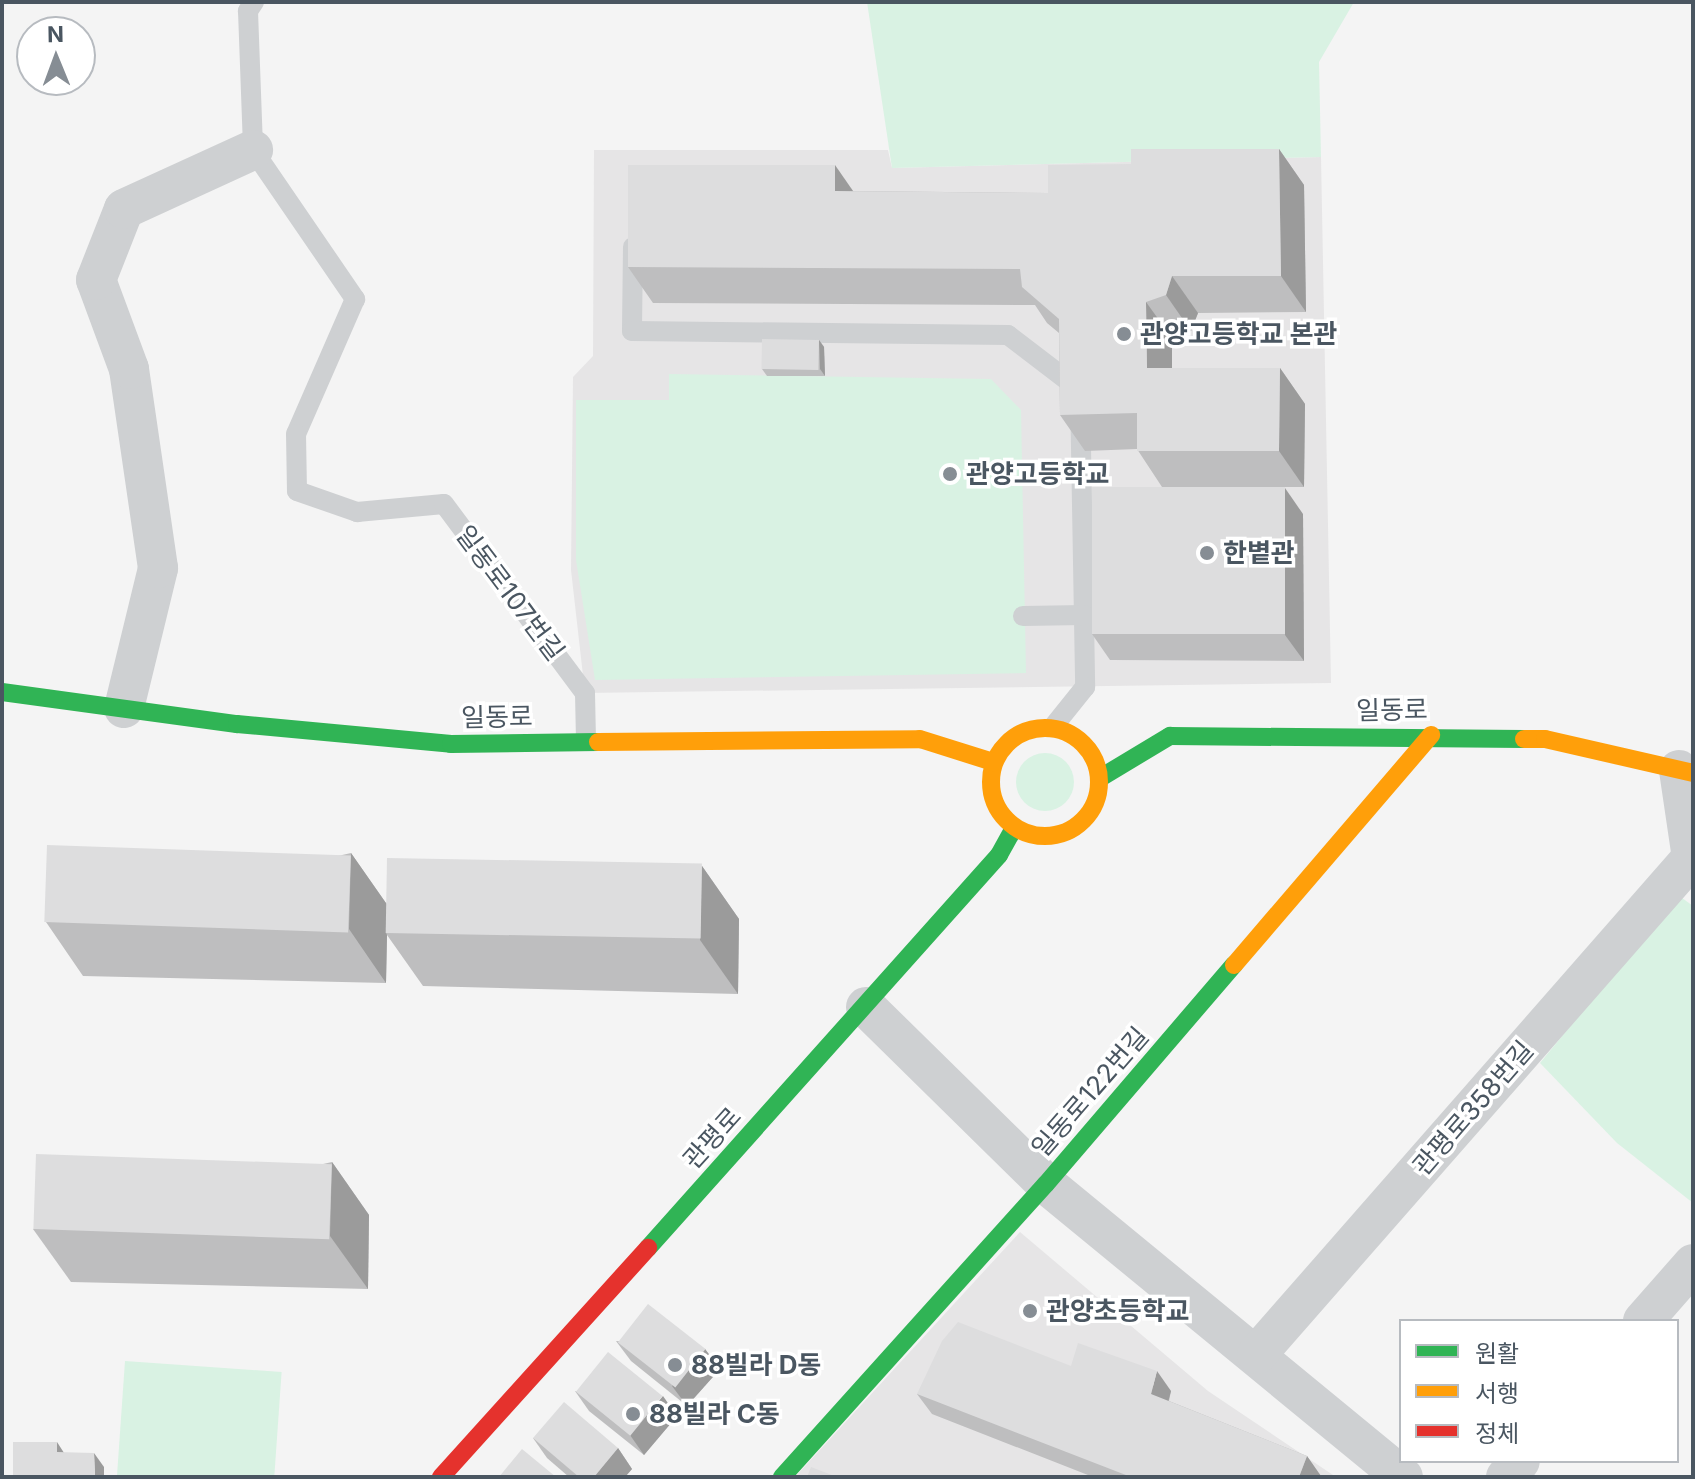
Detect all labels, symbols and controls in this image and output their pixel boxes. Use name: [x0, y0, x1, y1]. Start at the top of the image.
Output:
north arrow: [16, 16, 96, 96]
text: N: [47, 21, 64, 47]
place label: 관양고등학교 본관: [1140, 318, 1338, 350]
marker: 관양고등학교 본관: [1115, 325, 1133, 343]
place label: 관양고등학교: [966, 458, 1110, 490]
marker: 관양고등학교: [941, 465, 959, 483]
street label: 일동로107번길: [449, 519, 571, 667]
place label: 한볕관: [1223, 537, 1295, 569]
marker: 한볕관: [1198, 544, 1216, 562]
street label: 일동로: [1356, 694, 1428, 726]
street label: 일동로: [461, 701, 533, 733]
street label: 일동로122번길: [1025, 1021, 1155, 1163]
street label: 관평로358번길: [1406, 1035, 1540, 1181]
street label: 관평로: [676, 1101, 748, 1175]
place label: 관양초등학교: [1046, 1295, 1190, 1327]
marker: 관양초등학교: [1021, 1302, 1039, 1320]
legend: [1399, 1319, 1679, 1463]
text: 원활: [1475, 1339, 1519, 1368]
place label: 88빌라 D동: [691, 1349, 822, 1381]
marker: 88빌라 D동: [666, 1356, 684, 1374]
text: 서행: [1475, 1379, 1519, 1408]
place label: 88빌라 C동: [649, 1398, 780, 1430]
marker: 88빌라 C동: [624, 1405, 642, 1423]
text: 정체: [1475, 1419, 1519, 1448]

